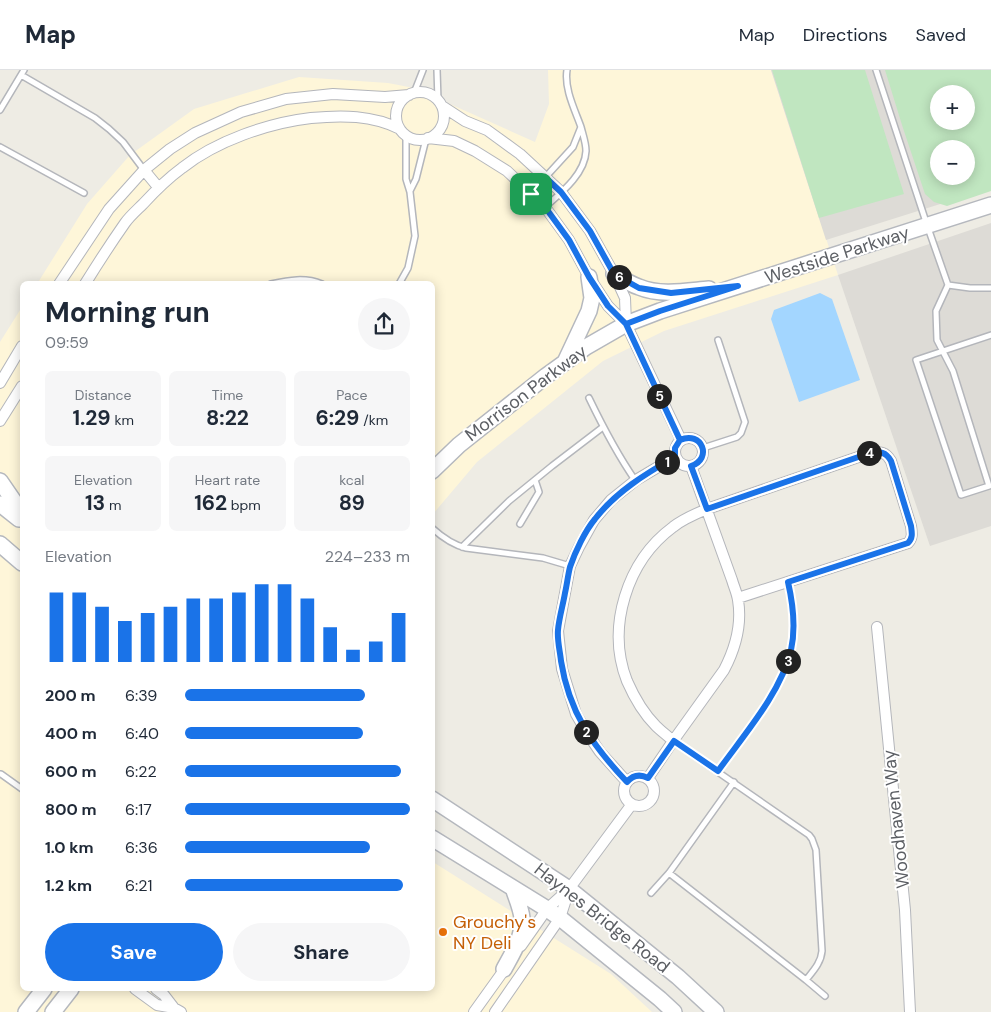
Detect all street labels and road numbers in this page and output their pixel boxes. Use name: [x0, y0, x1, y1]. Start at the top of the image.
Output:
street label: Westside Parkway: [762, 220, 912, 290]
street label: Morrison Parkway: [460, 339, 592, 447]
street label: Woodhaven Way: [877, 748, 915, 890]
street label: Haynes Bridge Road: [529, 857, 675, 979]

